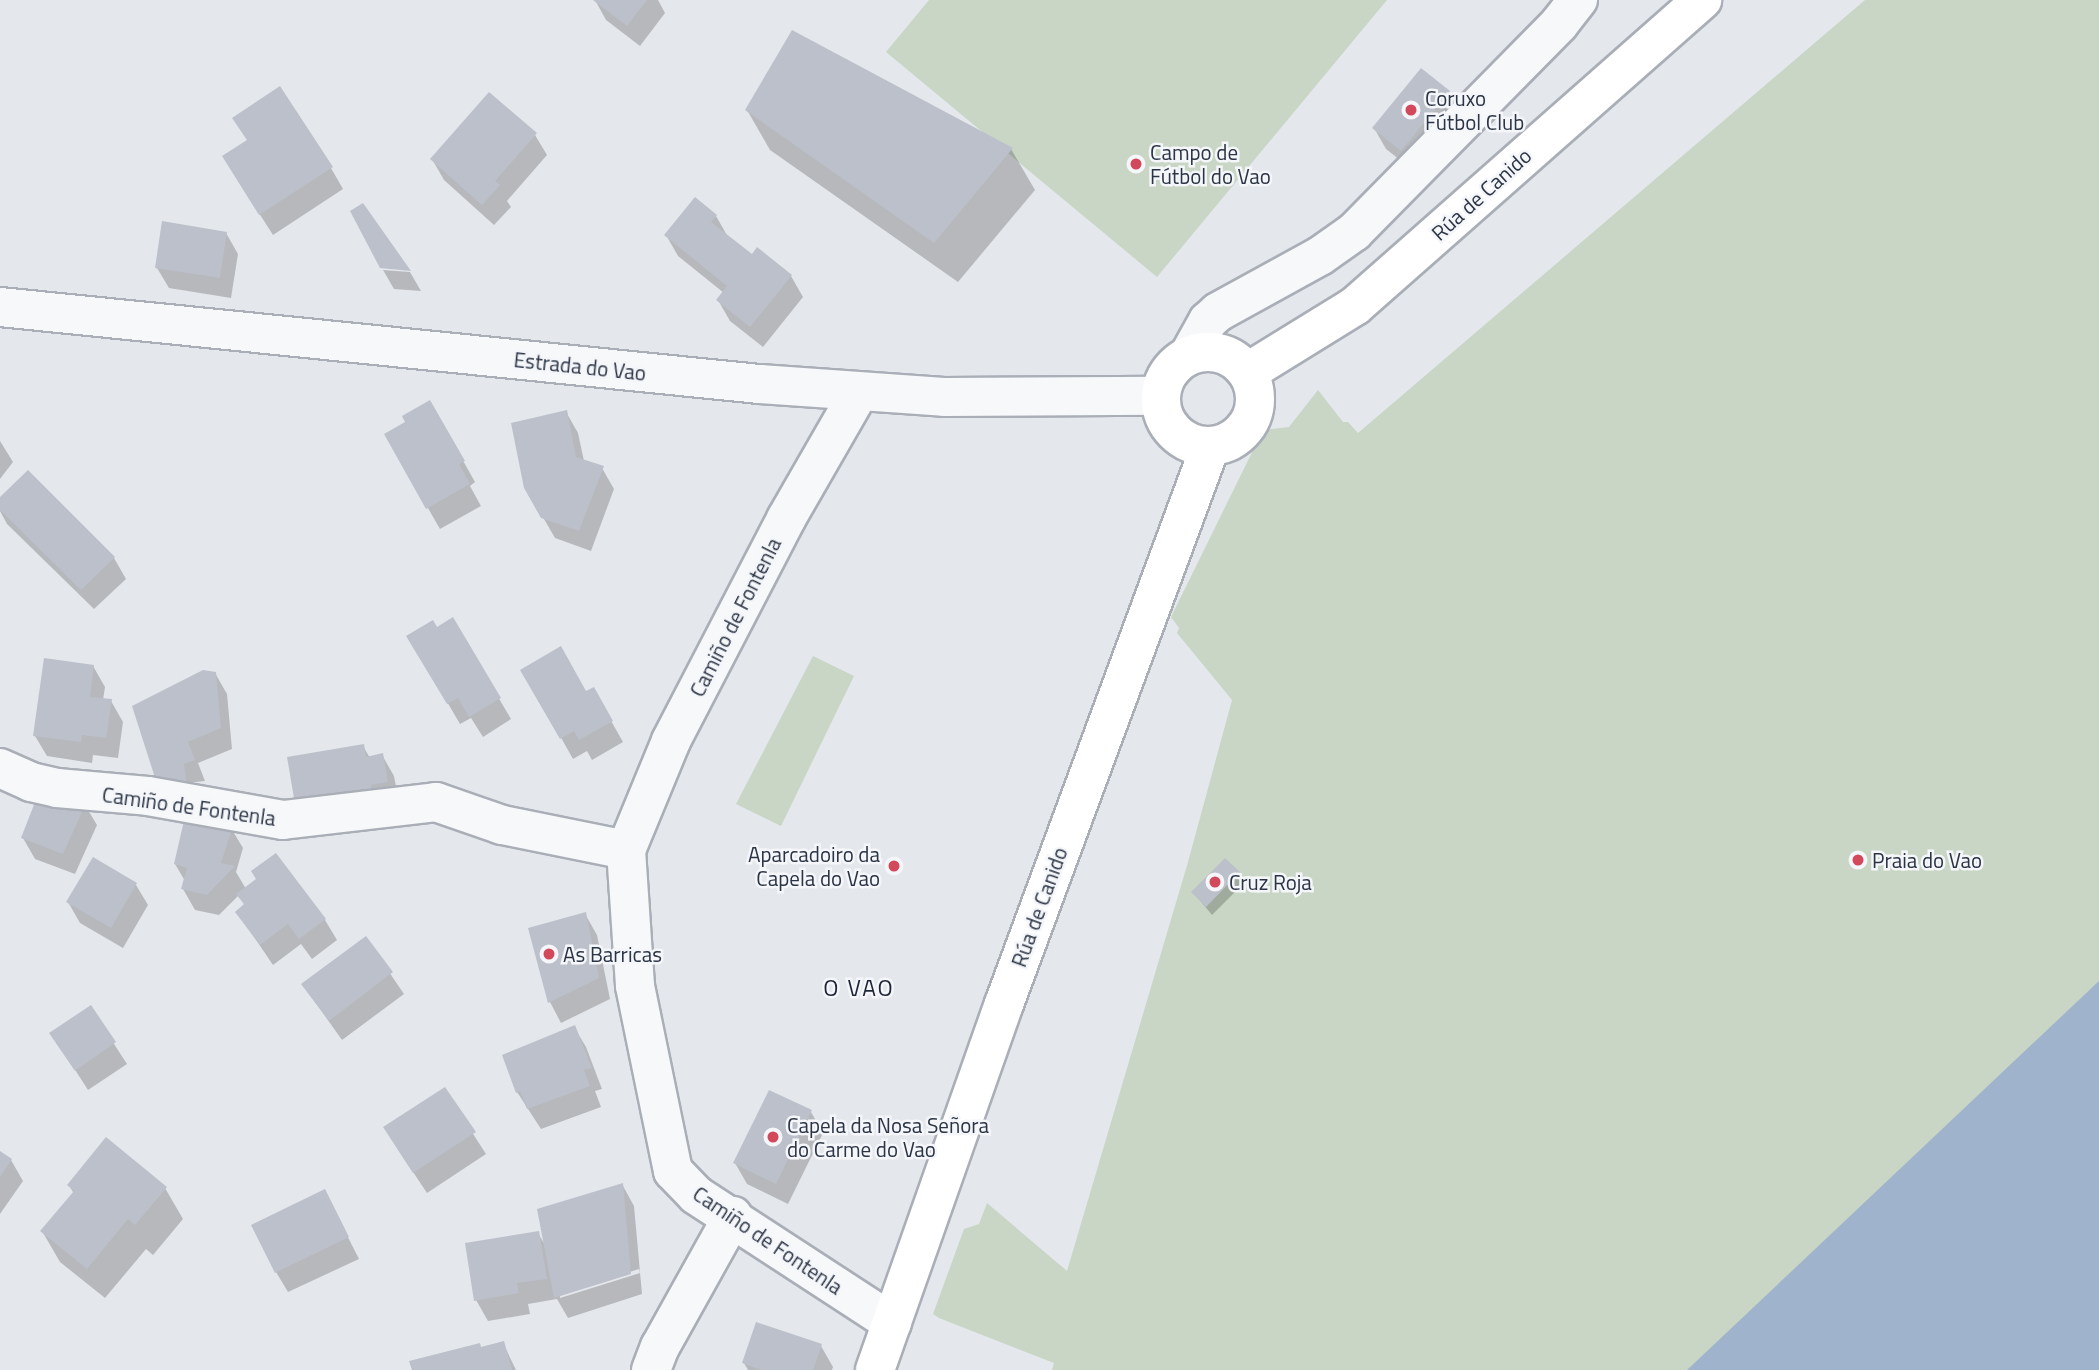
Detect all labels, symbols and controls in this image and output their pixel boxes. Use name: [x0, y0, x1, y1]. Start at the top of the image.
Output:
place label: Coruxo Fútbol Club: [1425, 85, 1524, 135]
marker: Coruxo Fútbol Club: [1403, 102, 1419, 118]
place label: Campo de Fútbol do Vao: [1150, 139, 1271, 189]
street label: Rúa de Canido: [1426, 143, 1536, 245]
marker: Campo de Fútbol do Vao: [1128, 156, 1144, 172]
street label: Estrada do Vao: [513, 347, 647, 385]
street label: Camiño de Fontenla: [684, 533, 786, 701]
street label: Camiño de Fontenla: [101, 781, 277, 831]
place label: Aparcadoiro da Capela do Vao: [748, 841, 880, 891]
street label: Rúa de Canido: [1006, 844, 1072, 970]
place label: Praia do Vao: [1872, 847, 1982, 873]
marker: Praia do Vao: [1850, 852, 1866, 868]
marker: Aparcadoiro da Capela do Vao: [886, 858, 902, 874]
place label: Cruz Roja: [1229, 869, 1312, 895]
marker: Cruz Roja: [1207, 874, 1223, 890]
place label: As Barricas: [563, 941, 662, 967]
marker: As Barricas: [541, 946, 557, 962]
district label: O VAO: [824, 974, 894, 1002]
place label: Capela da Nosa Señora do Carme do Vao: [787, 1112, 989, 1162]
marker: Capela da Nosa Señora do Carme do Vao: [765, 1129, 781, 1145]
street label: Camiño de Fontenla: [688, 1181, 848, 1299]

